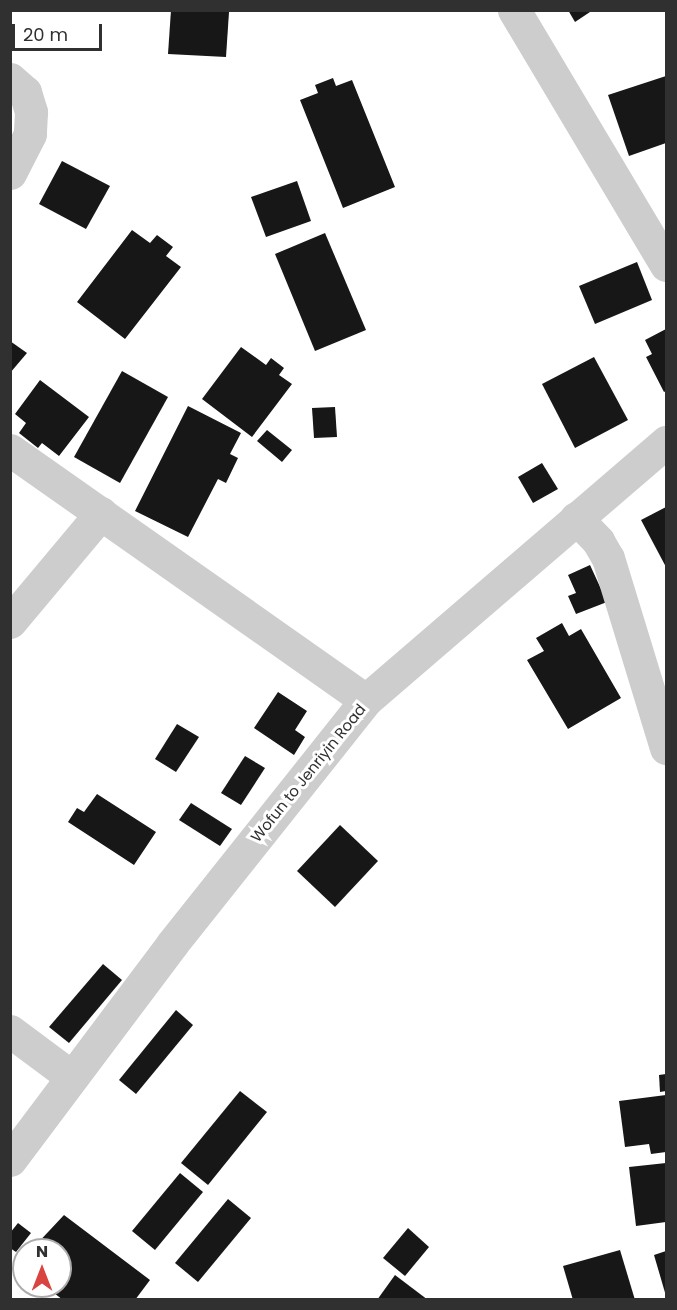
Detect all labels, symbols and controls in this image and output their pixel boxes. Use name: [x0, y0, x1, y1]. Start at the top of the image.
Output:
scale bar: [15, 12, 105, 50]
text: 20 m: [23, 22, 68, 47]
street label: Wofun to Jenriyin Road: [247, 700, 369, 846]
north arrow: [12, 1238, 72, 1298]
text: N: [36, 1240, 48, 1263]

